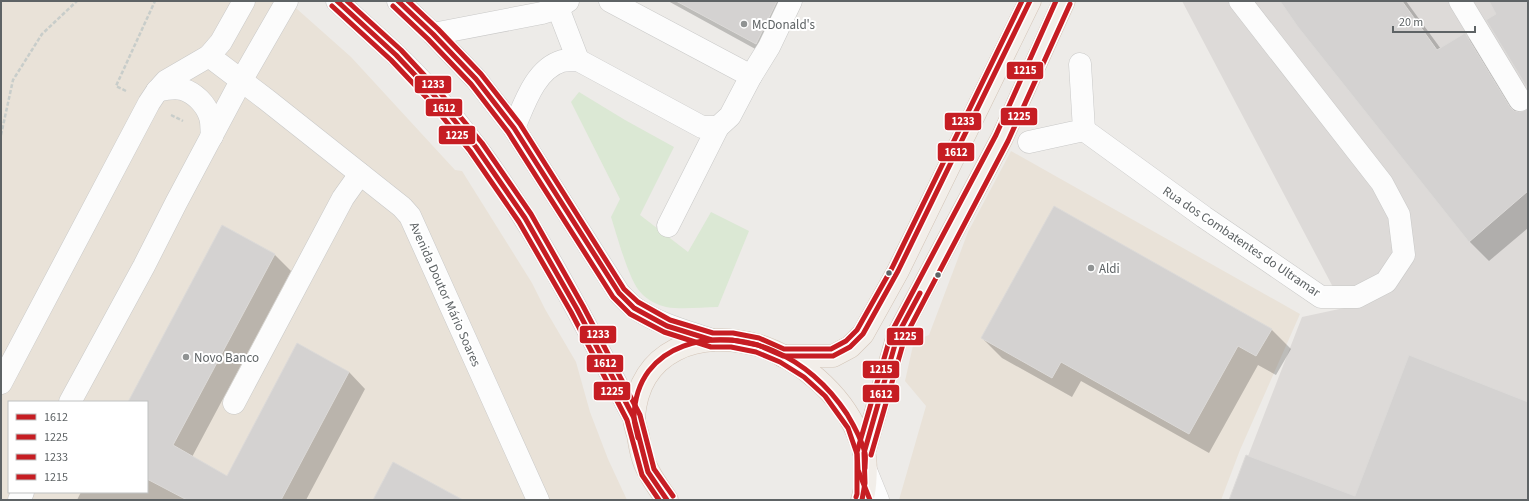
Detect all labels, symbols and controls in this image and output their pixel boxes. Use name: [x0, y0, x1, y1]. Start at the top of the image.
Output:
scale bar: [1393, 8, 1475, 34]
text: 20 m: [1399, 14, 1423, 31]
place label: McDonald's: [752, 16, 816, 34]
marker: McDonald's: [739, 19, 749, 29]
line badge: 1215: [1006, 61, 1044, 80]
text: 1215: [1013, 63, 1037, 78]
line badge: 1233: [414, 75, 452, 94]
text: 1233: [421, 77, 445, 92]
line badge: 1612: [425, 98, 463, 117]
text: 1612: [432, 101, 456, 116]
line badge: 1225: [1000, 107, 1038, 126]
text: 1225: [1007, 109, 1031, 124]
line badge: 1233: [944, 112, 982, 131]
text: 1233: [951, 114, 975, 129]
line badge: 1225: [438, 125, 476, 145]
text: 1225: [445, 128, 469, 143]
line badge: 1612: [937, 142, 975, 162]
text: 1612: [944, 145, 968, 160]
street label: Rua dos Combatentes do Ultramar: [1159, 182, 1324, 302]
street label: Avenida Doutor Mário Soares: [405, 219, 485, 370]
place label: Aldi: [1099, 260, 1120, 278]
marker: Aldi: [1086, 263, 1096, 273]
unlabelled marker: [884, 268, 894, 278]
unlabelled marker: [933, 270, 943, 280]
line badge: 1233: [579, 325, 617, 344]
text: 1233: [586, 327, 610, 342]
line badge: 1225: [886, 327, 924, 346]
text: 1225: [893, 329, 917, 344]
place label: Novo Banco: [194, 349, 259, 367]
marker: Novo Banco: [181, 352, 191, 362]
line badge: 1612: [586, 354, 624, 373]
text: 1612: [593, 356, 617, 371]
line badge: 1215: [862, 360, 900, 379]
text: 1215: [869, 362, 893, 377]
line badge: 1225: [593, 381, 631, 401]
text: 1225: [600, 384, 624, 399]
line badge: 1612: [862, 384, 900, 403]
text: 1612: [869, 387, 893, 402]
legend: [8, 401, 148, 493]
text: 1612: [44, 409, 68, 426]
text: 1225: [44, 429, 68, 446]
text: 1233: [44, 449, 68, 466]
text: 1215: [44, 469, 68, 486]

